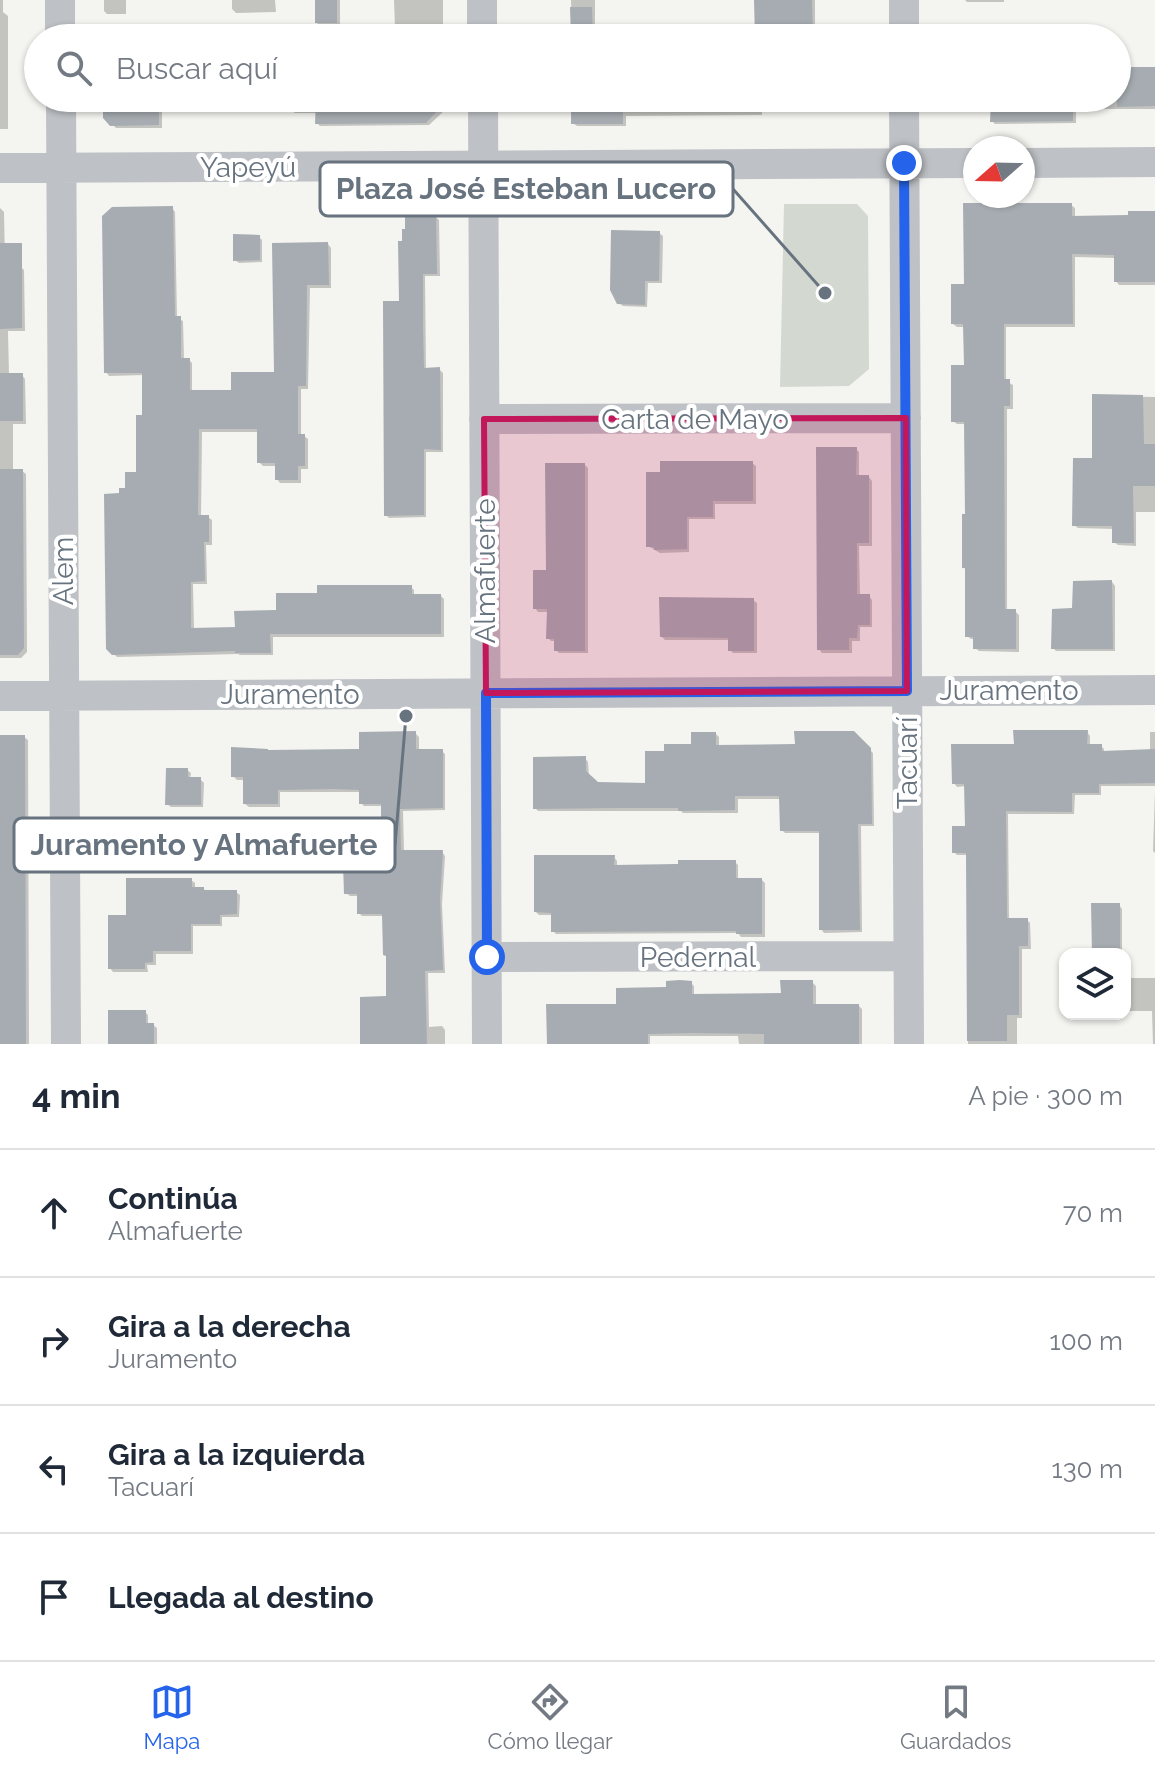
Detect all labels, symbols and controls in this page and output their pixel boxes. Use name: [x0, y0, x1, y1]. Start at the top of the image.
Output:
search box: [24, 24, 1131, 112]
icon: search: [52, 46, 96, 90]
text: Buscar aquí: [116, 51, 278, 86]
north arrow: [963, 136, 1035, 208]
route end: [886, 145, 922, 181]
street label: Yapeyú: [200, 151, 296, 184]
callout: Plaza José Esteban Lucero: [320, 162, 733, 216]
text: Plaza José Esteban Lucero: [336, 171, 716, 206]
street label: Carta de Mayo: [601, 403, 789, 436]
street label: Almafuerte: [469, 498, 502, 644]
street label: Alem: [47, 537, 80, 605]
street label: Juramento: [939, 674, 1079, 707]
street label: Juramento: [220, 678, 360, 711]
street label: Tacuarí: [891, 716, 924, 809]
callout: Juramento y Almafuerte: [14, 818, 395, 872]
text: Juramento y Almafuerte: [31, 827, 377, 862]
route start: [469, 939, 505, 975]
street label: Pedernal: [640, 941, 757, 974]
map controls: [1059, 948, 1131, 1020]
button: layers: [1059, 948, 1131, 1020]
text: 4 min: [32, 1076, 120, 1116]
text: A pie · 300 m: [968, 1081, 1123, 1111]
text: Continúa: [108, 1181, 238, 1216]
icon: ahead: [32, 1191, 76, 1235]
text: 70 m: [1063, 1198, 1123, 1228]
text: Almafuerte: [108, 1216, 243, 1246]
text: Gira a la derecha: [108, 1309, 351, 1344]
icon: right: [32, 1319, 76, 1363]
text: 100 m: [1050, 1326, 1123, 1356]
text: Juramento: [108, 1344, 237, 1374]
text: Gira a la izquierda: [108, 1437, 365, 1472]
icon: left: [32, 1447, 76, 1491]
text: 130 m: [1052, 1454, 1123, 1484]
text: Tacuarí: [108, 1472, 194, 1502]
icon: arrive: [32, 1575, 76, 1619]
text: Llegada al destino: [108, 1580, 374, 1615]
tab: Mapa: [144, 1680, 200, 1754]
tab: Cómo llegar: [488, 1680, 613, 1754]
tab: Guardados: [900, 1680, 1011, 1754]

